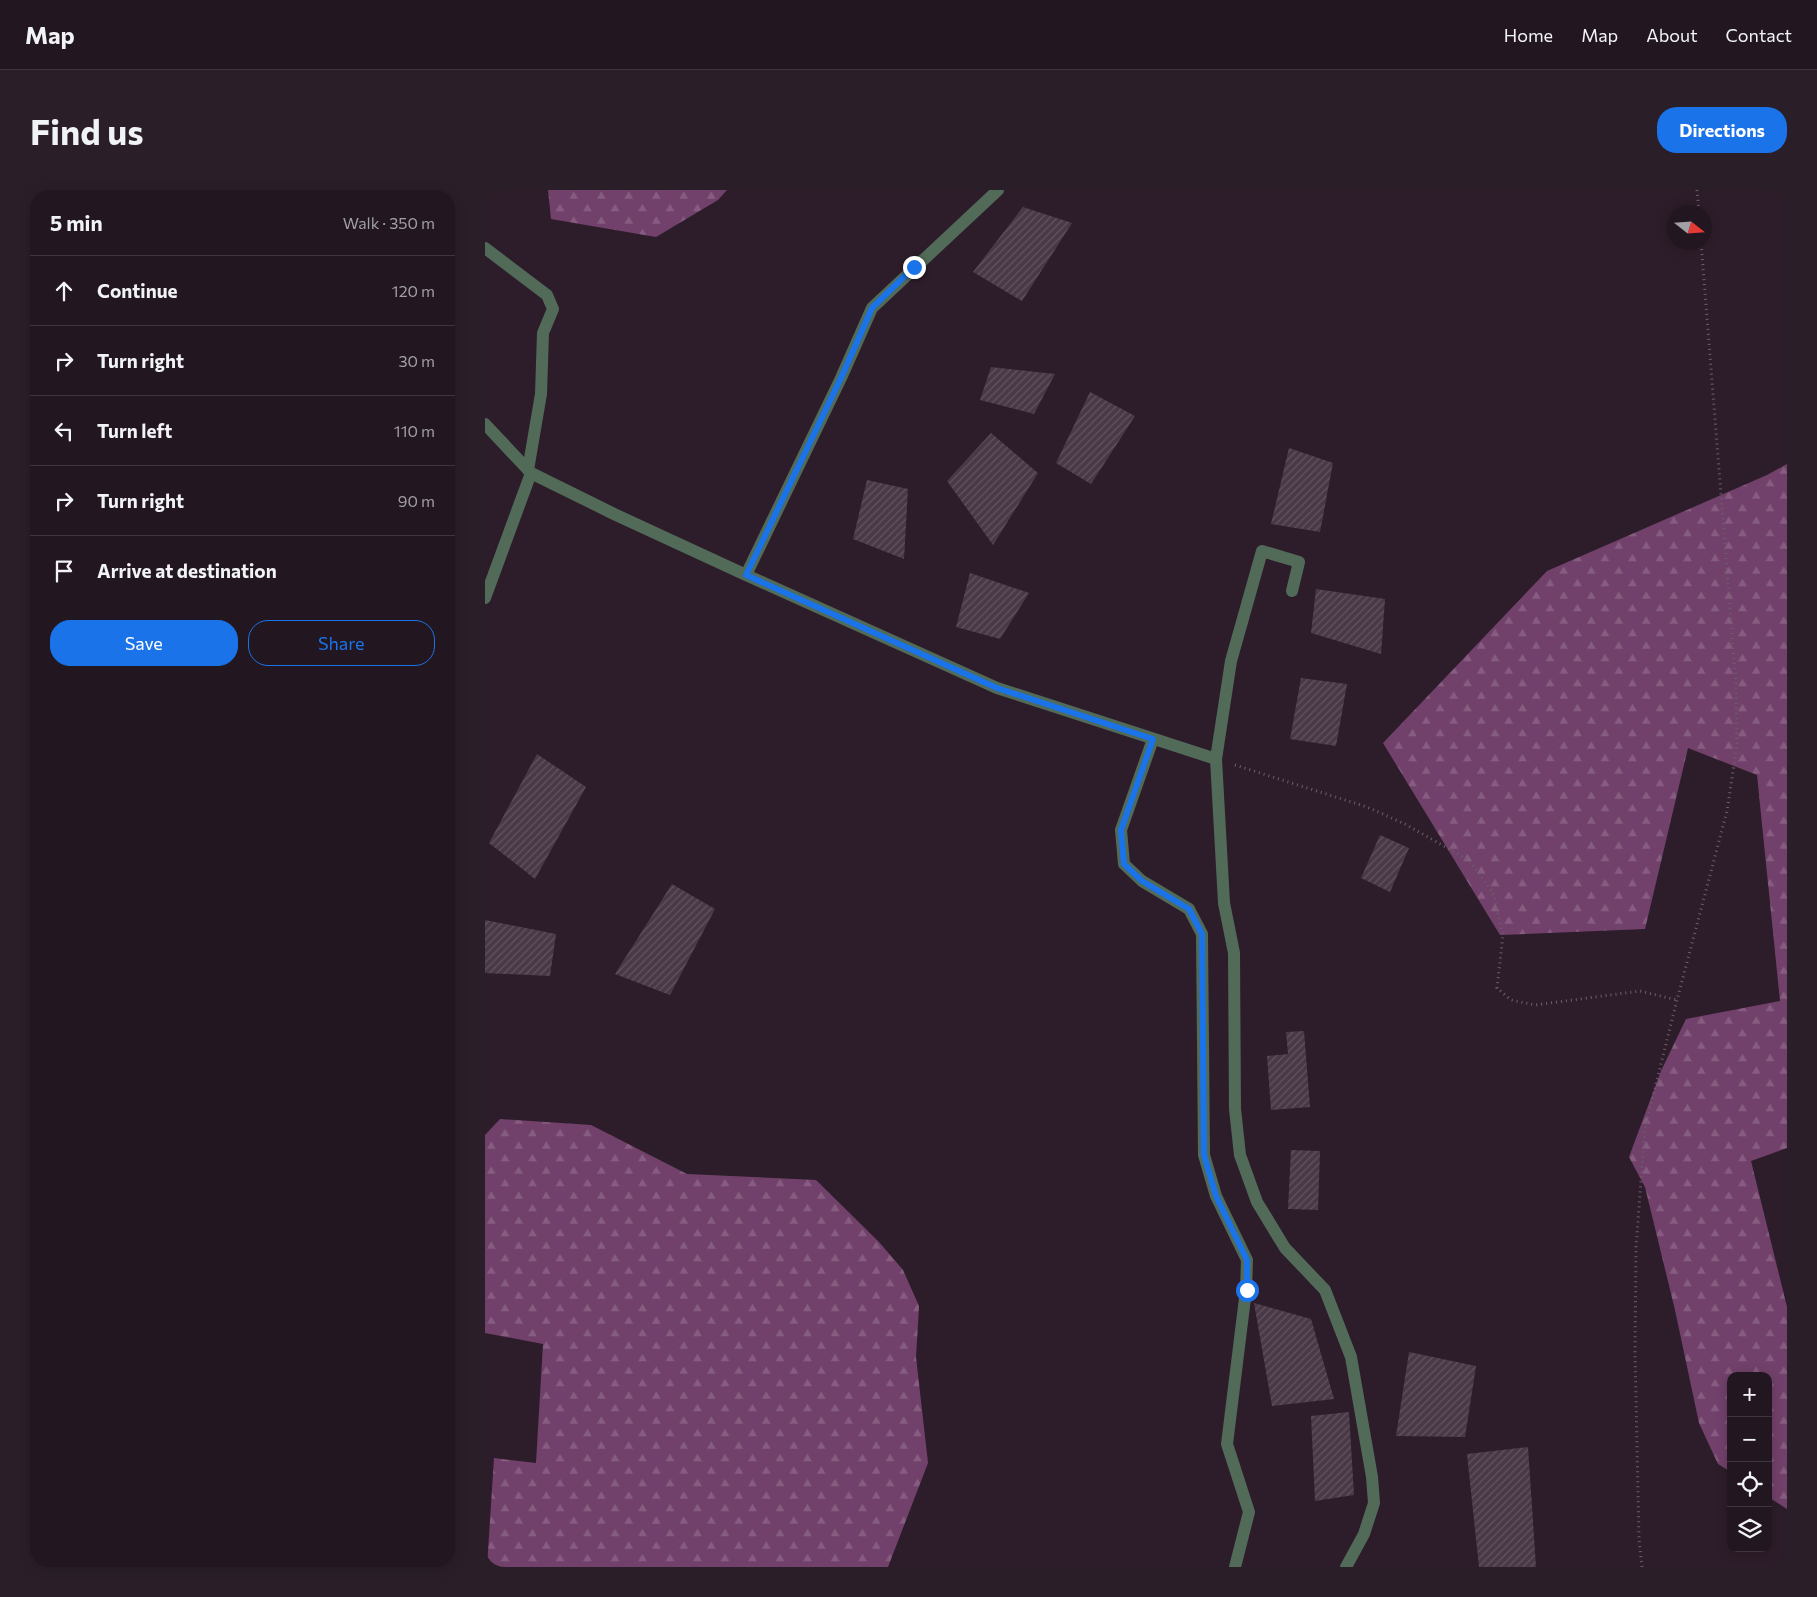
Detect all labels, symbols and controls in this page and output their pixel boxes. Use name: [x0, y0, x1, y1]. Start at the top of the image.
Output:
text: Map: [25, 20, 75, 49]
text: Home: [1504, 24, 1553, 46]
text: Map: [1581, 24, 1618, 46]
text: About: [1646, 24, 1698, 46]
text: Contact: [1726, 24, 1792, 46]
button: Directions: [1657, 107, 1787, 153]
text: Find us: [30, 109, 144, 152]
north arrow: [1667, 205, 1712, 250]
text: 5 min: [50, 210, 103, 235]
text: Walk · 350 m: [343, 213, 435, 232]
route end: [903, 256, 926, 279]
icon: ahead: [50, 277, 78, 305]
text: Continue: [97, 279, 177, 302]
text: 120 m: [392, 281, 435, 300]
icon: right: [50, 347, 78, 375]
text: Turn right: [97, 349, 184, 372]
text: 30 m: [398, 351, 435, 370]
icon: left: [50, 417, 78, 445]
text: Turn left: [97, 419, 172, 442]
text: 110 m: [394, 421, 435, 440]
icon: right: [50, 487, 78, 515]
text: Turn right: [97, 489, 184, 512]
text: 90 m: [398, 491, 435, 510]
icon: arrive: [50, 557, 78, 585]
text: Arrive at destination: [97, 559, 277, 582]
button: Save: [50, 620, 238, 666]
button: Share: [248, 620, 435, 666]
route start: [1236, 1279, 1259, 1302]
map controls: [1727, 1372, 1772, 1552]
button: +: [1727, 1372, 1772, 1417]
button: −: [1727, 1417, 1772, 1462]
button: locate: [1727, 1462, 1772, 1507]
button: layers: [1727, 1507, 1772, 1552]

